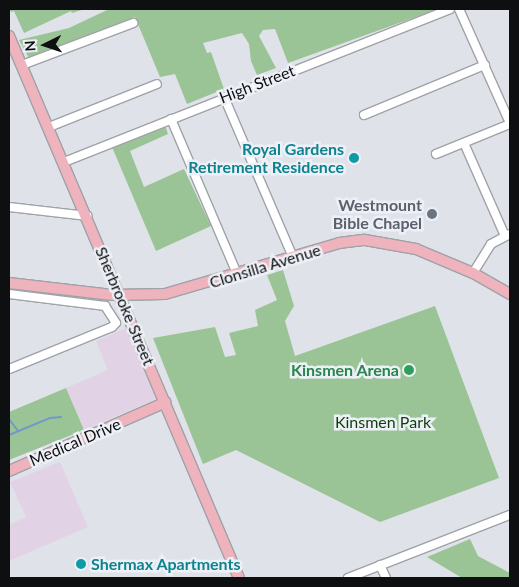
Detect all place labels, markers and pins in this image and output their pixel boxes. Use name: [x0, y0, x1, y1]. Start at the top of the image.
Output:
place label: Royal Gardens Retirement Residence: [188, 139, 344, 177]
marker: Royal Gardens Retirement Residence: [348, 152, 360, 164]
place label: Westmount Bible Chapel: [333, 195, 422, 233]
marker: Westmount Bible Chapel: [426, 208, 438, 220]
place label: Kinsmen Arena: [291, 360, 399, 380]
marker: Kinsmen Arena: [403, 364, 415, 376]
place label: Shermax Apartments: [91, 554, 241, 574]
marker: Shermax Apartments: [75, 558, 87, 570]

